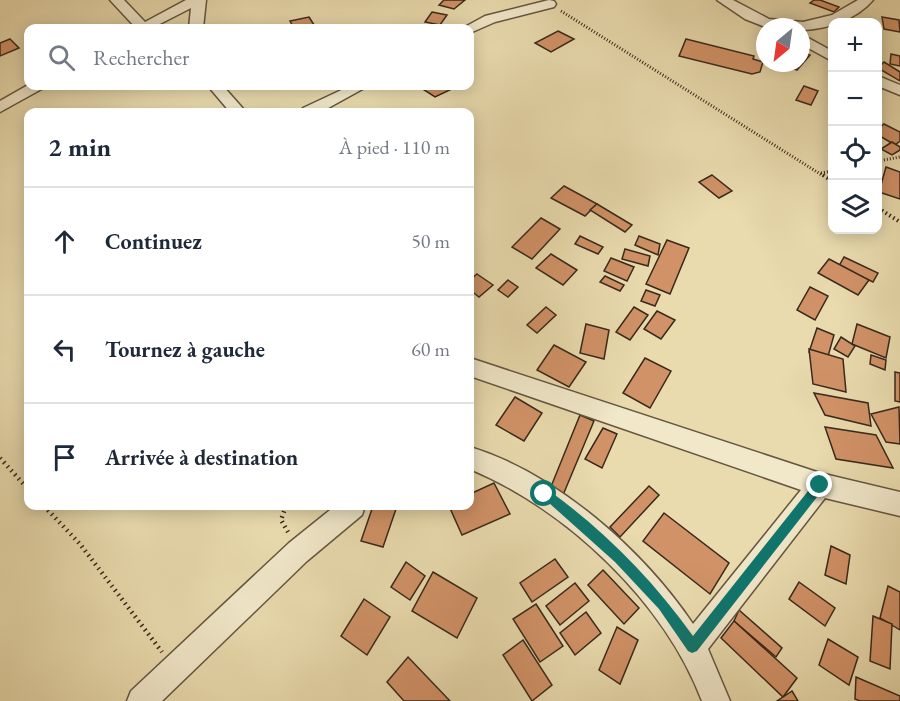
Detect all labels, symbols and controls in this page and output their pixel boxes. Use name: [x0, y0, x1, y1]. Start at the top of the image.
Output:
north arrow: [756, 18, 810, 72]
map controls: [828, 18, 882, 234]
button: +: [828, 18, 882, 72]
search box: [24, 24, 474, 90]
icon: search: [45, 41, 78, 74]
text: Rechercher: [93, 43, 189, 72]
button: −: [828, 72, 882, 126]
button: locate: [828, 126, 882, 180]
text: 2 min: [48, 130, 111, 164]
text: À pied · 110 m: [339, 134, 450, 160]
button: layers: [828, 180, 882, 234]
icon: ahead: [48, 225, 81, 258]
text: Continuez: [105, 227, 202, 256]
text: 50 m: [411, 228, 450, 254]
icon: left: [48, 333, 81, 366]
text: Tournez à gauche: [105, 335, 265, 364]
text: 60 m: [411, 336, 450, 362]
icon: arrive: [48, 441, 81, 474]
text: Arrivée à destination: [105, 443, 298, 472]
route end: [806, 471, 832, 497]
route start: [530, 480, 556, 506]

